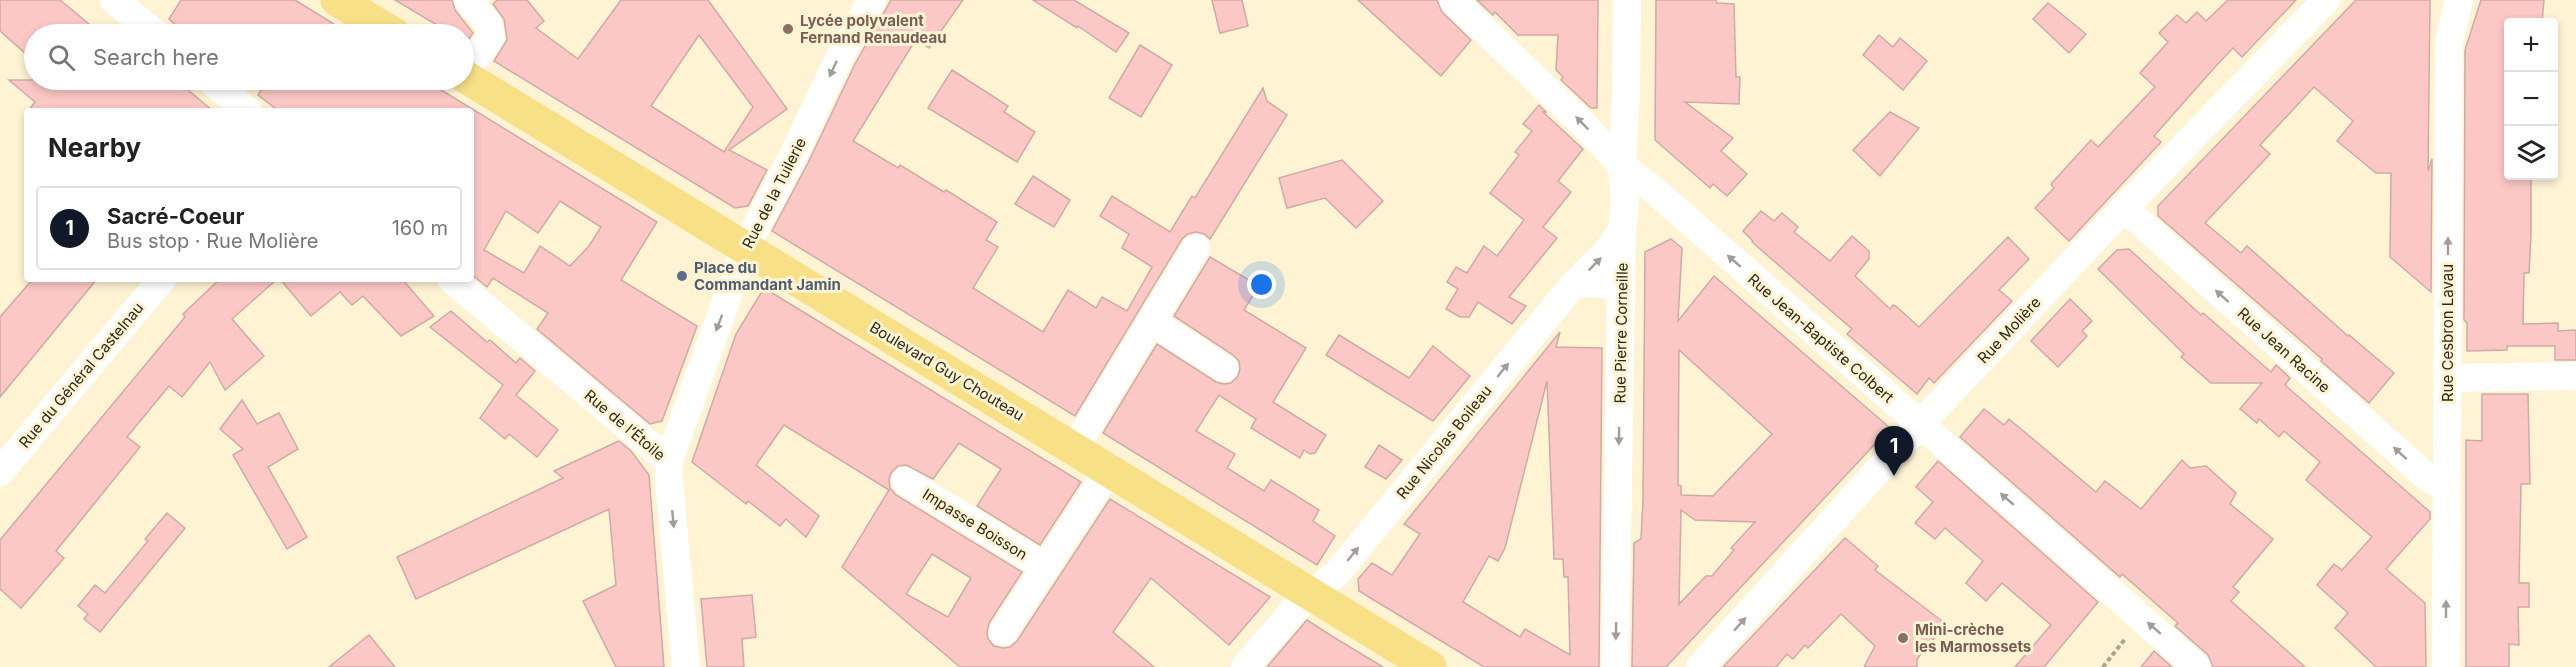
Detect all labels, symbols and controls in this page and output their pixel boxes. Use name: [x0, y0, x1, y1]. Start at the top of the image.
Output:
place label: Lycée polyvalent Fernand Renaudeau: [800, 11, 947, 47]
map controls: [2504, 18, 2558, 180]
button: +: [2504, 18, 2558, 72]
marker: Lycée polyvalent Fernand Renaudeau: [781, 22, 795, 36]
search box: [24, 24, 474, 90]
icon: search: [45, 41, 78, 74]
text: Search here: [93, 44, 219, 70]
one-way arrow: [829, 61, 838, 78]
button: −: [2504, 72, 2558, 126]
one-way arrow: [1575, 117, 1589, 131]
button: layers: [2504, 126, 2558, 180]
text: Nearby: [48, 132, 141, 163]
street label: Rue de la Tuilerie: [738, 134, 810, 252]
text: Sacré-Coeur: [107, 203, 244, 229]
text: 1: [65, 216, 74, 240]
text: 160 m: [392, 216, 448, 240]
text: Bus stop · Rue Molière: [107, 229, 319, 253]
one-way arrow: [2443, 236, 2453, 255]
one-way arrow: [1727, 255, 1742, 268]
one-way arrow: [1587, 257, 1601, 271]
place label: Place du Commandant Jamin: [694, 258, 841, 294]
street label: Rue Pierre Corneille: [1610, 262, 1632, 404]
street label: Rue Cesbron Lavau: [2438, 264, 2457, 402]
marker: Place du Commandant Jamin: [675, 269, 689, 283]
street label: Rue Jean-Baptiste Colbert: [1744, 269, 1898, 407]
your location: [1247, 270, 1276, 299]
one-way arrow: [2215, 289, 2230, 303]
street label: Rue Molière: [1973, 293, 2045, 367]
street label: Rue du Général Castelnau: [15, 298, 147, 452]
street label: Rue Jean Racine: [2234, 303, 2334, 397]
one-way arrow: [714, 314, 724, 332]
street label: Boulevard Guy Chouteau: [866, 317, 1028, 425]
one-way arrow: [1496, 362, 1509, 378]
street label: Rue Nicolas Boileau: [1392, 381, 1496, 503]
street label: Rue de l’Étoile: [581, 386, 669, 464]
one-way arrow: [1614, 426, 1624, 445]
pin: 1: [1874, 426, 1914, 476]
one-way arrow: [2393, 447, 2408, 460]
street label: Impasse Boisson: [919, 484, 1031, 564]
one-way arrow: [2000, 492, 2015, 506]
one-way arrow: [668, 510, 677, 529]
one-way arrow: [1346, 547, 1359, 562]
one-way arrow: [2441, 599, 2451, 618]
one-way arrow: [1733, 616, 1747, 631]
place label: Mini-crèche les Marmossets: [1915, 620, 2031, 656]
one-way arrow: [1611, 621, 1620, 640]
one-way arrow: [2146, 621, 2161, 635]
marker: Mini-crèche les Marmossets: [1896, 631, 1910, 645]

